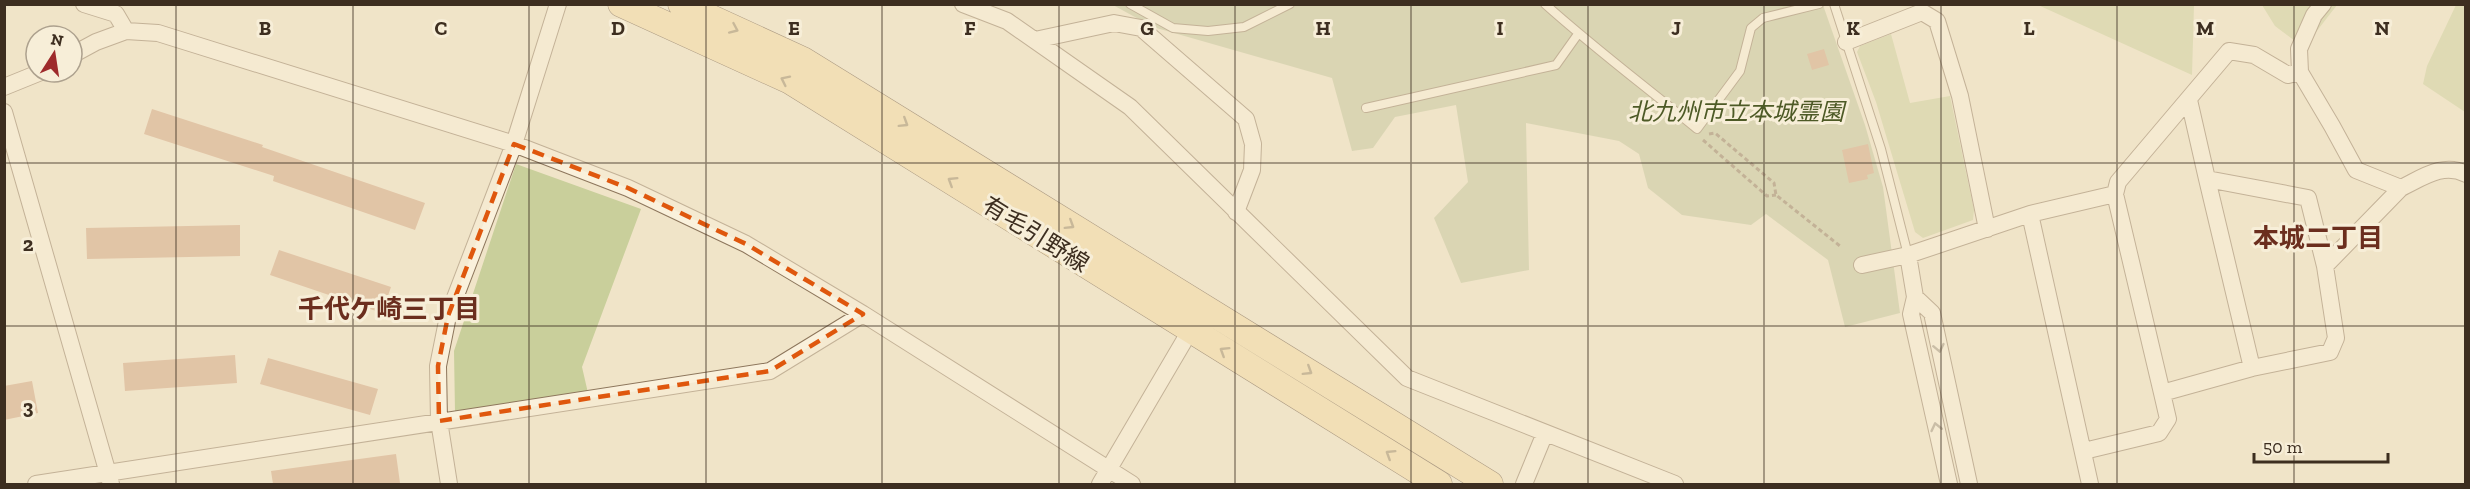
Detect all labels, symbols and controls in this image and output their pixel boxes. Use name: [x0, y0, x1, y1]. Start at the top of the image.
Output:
text: B: [259, 16, 271, 40]
text: C: [435, 16, 448, 40]
text: D: [611, 16, 625, 40]
text: E: [788, 16, 800, 40]
text: F: [964, 16, 976, 40]
text: G: [1140, 16, 1154, 40]
text: H: [1315, 16, 1331, 40]
text: I: [1496, 16, 1504, 40]
text: J: [1671, 16, 1681, 40]
text: K: [1846, 16, 1860, 40]
text: L: [2023, 16, 2035, 40]
text: M: [2196, 16, 2214, 40]
text: N: [2374, 16, 2390, 40]
one-way arrow: [728, 21, 739, 33]
north arrow: [24, 24, 84, 84]
text: N: [49, 29, 65, 50]
one-way arrow: [781, 75, 792, 87]
park label: 北九州市立本城霊園: [1628, 97, 1847, 126]
one-way arrow: [898, 115, 908, 127]
one-way arrow: [948, 176, 958, 188]
street label: 有毛引野線: [977, 190, 1095, 278]
one-way arrow: [1064, 217, 1074, 229]
district label: 本城二丁目: [2253, 222, 2383, 254]
text: 2: [23, 232, 34, 256]
district label: 千代ケ崎三丁目: [298, 293, 480, 325]
one-way arrow: [1932, 342, 1945, 352]
one-way arrow: [1220, 347, 1230, 359]
one-way arrow: [1302, 364, 1312, 376]
text: 3: [23, 395, 34, 419]
one-way arrow: [1930, 423, 1943, 433]
scale bar: [2254, 426, 2388, 464]
text: 50 m: [2263, 436, 2303, 458]
one-way arrow: [1386, 449, 1396, 461]

